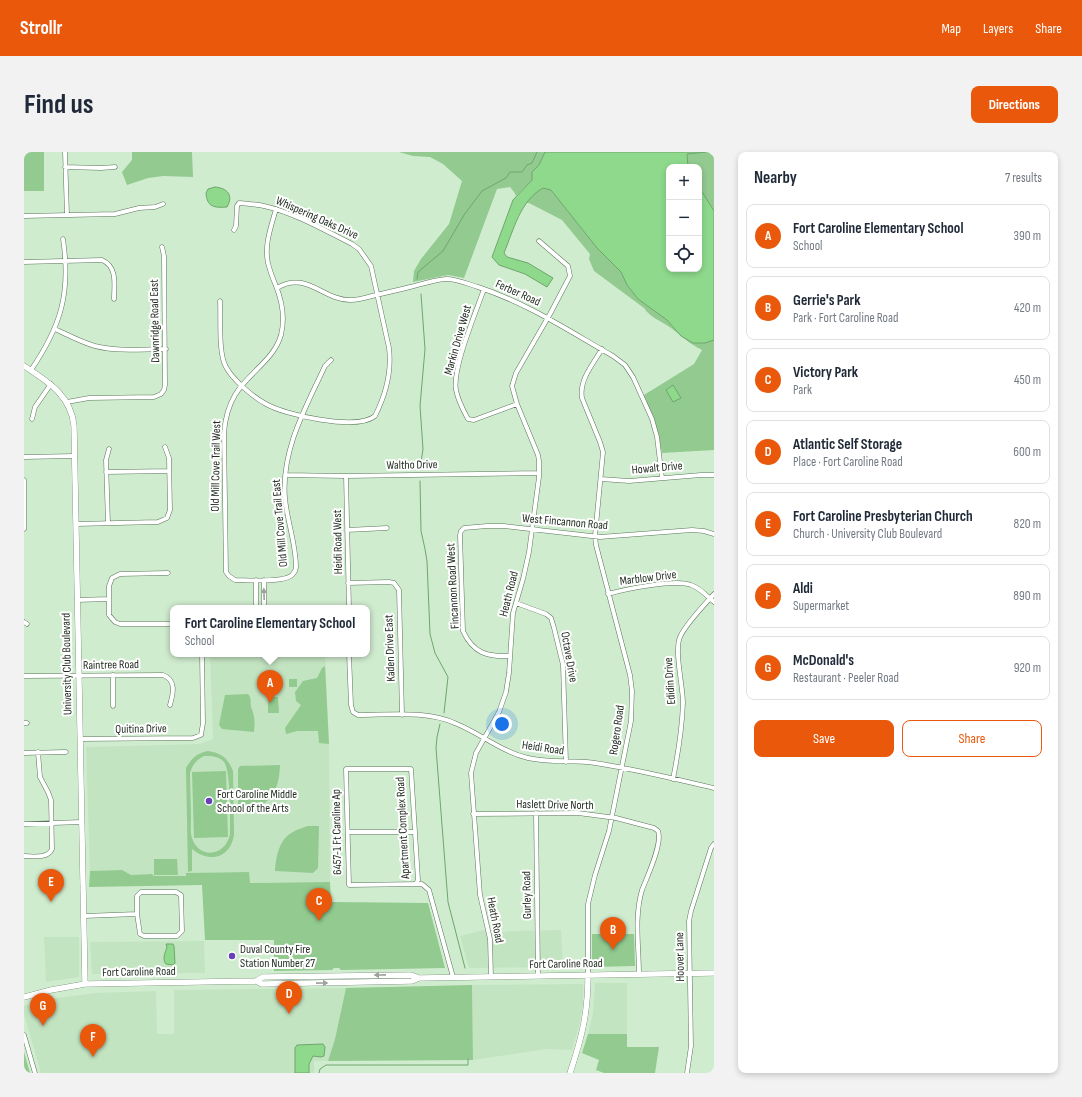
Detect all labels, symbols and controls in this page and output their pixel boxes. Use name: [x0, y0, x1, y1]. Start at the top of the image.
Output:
text: Strollr: [20, 17, 62, 40]
text: Map: [941, 20, 961, 37]
text: Layers: [983, 20, 1013, 37]
text: Share: [1035, 20, 1062, 37]
button: Directions: [971, 86, 1058, 123]
text: Find us: [24, 88, 93, 121]
map controls: [666, 164, 702, 272]
button: +: [666, 164, 702, 200]
text: Nearby: [754, 168, 797, 188]
text: 7 results: [1005, 170, 1042, 186]
street label: Whispering Oaks Drive: [273, 193, 361, 243]
button: −: [666, 200, 702, 236]
text: Fort Caroline Elementary School: [793, 219, 963, 238]
text: A: [765, 228, 771, 244]
text: 390 m: [1014, 228, 1041, 244]
button: locate: [666, 236, 702, 272]
text: School: [793, 238, 823, 254]
street label: Ferber Road: [493, 276, 543, 310]
street label: Dawnridge Road East: [147, 279, 163, 363]
text: Gerrie's Park: [793, 291, 861, 310]
text: B: [765, 300, 771, 316]
text: 420 m: [1014, 300, 1041, 316]
street label: Markin Drive West: [441, 303, 475, 377]
text: Park · Fort Caroline Road: [793, 310, 898, 326]
text: Victory Park: [793, 363, 858, 382]
text: C: [765, 372, 771, 388]
text: 450 m: [1014, 372, 1041, 388]
text: Park: [793, 382, 812, 398]
street label: Old Mill Cove Trail West: [208, 420, 224, 512]
text: Atlantic Self Storage: [793, 435, 902, 454]
text: D: [765, 444, 771, 460]
text: 600 m: [1013, 444, 1041, 460]
text: Place · Fort Caroline Road: [793, 454, 903, 470]
street label: Waltho Drive: [386, 457, 438, 473]
street label: Howalt Drive: [631, 458, 683, 478]
street label: Old Mill Cove Trail East: [269, 478, 291, 568]
text: Fort Caroline Presbyterian Church: [793, 507, 973, 526]
street label: Heidi Road West: [330, 509, 346, 574]
street label: West Fincannon Road: [522, 511, 608, 533]
text: E: [765, 516, 771, 532]
text: 820 m: [1014, 516, 1041, 532]
text: Church · University Club Boulevard: [793, 526, 942, 542]
street label: Fincannon Road West: [443, 542, 463, 629]
street label: Marblow Drive: [619, 567, 677, 589]
street label: Heath Road: [496, 570, 522, 618]
text: Aldi: [793, 579, 813, 598]
one-way arrow: [261, 587, 267, 600]
text: F: [765, 588, 771, 604]
text: 890 m: [1013, 588, 1041, 604]
text: Supermarket: [793, 598, 849, 614]
popup: [170, 605, 370, 657]
street label: University Club Boulevard: [59, 613, 75, 715]
text: Fort Caroline Elementary School: [185, 614, 355, 633]
street label: Kaden Drive East: [381, 614, 399, 682]
street label: Octave Drive: [557, 631, 581, 684]
text: School: [185, 633, 214, 649]
text: McDonald's: [793, 651, 854, 670]
street label: Raintree Road: [83, 657, 139, 673]
street label: Edidin Drive: [661, 657, 679, 705]
text: G: [765, 660, 771, 676]
text: 920 m: [1014, 660, 1041, 676]
pin: A: [257, 670, 283, 703]
text: Restaurant · Peeler Road: [793, 670, 899, 686]
street label: Rogero Road: [606, 704, 628, 756]
your location: [492, 714, 512, 734]
button: Save: [754, 720, 894, 757]
button: Share: [902, 720, 1042, 757]
street label: Quitina Drive: [115, 721, 167, 737]
street label: Heidi Road: [521, 738, 565, 758]
street label: Apartment Complex Road: [393, 777, 413, 880]
place label: Fort Caroline Middle School of the Arts: [217, 787, 297, 816]
street label: 6457-1 Ft Caroline Ap: [329, 789, 345, 875]
marker: Fort Caroline Middle School of the Arts: [204, 796, 214, 806]
street label: Haslett Drive North: [516, 797, 594, 813]
pin: E: [38, 869, 64, 902]
street label: Gurley Road: [519, 871, 535, 919]
pin: C: [306, 888, 332, 921]
street label: Heath Road: [483, 896, 507, 944]
pin: B: [600, 917, 626, 950]
street label: Hoover Lane: [672, 932, 688, 982]
place label: Duval County Fire Station Number 27: [240, 942, 315, 971]
marker: Duval County Fire Station Number 27: [227, 951, 237, 961]
street label: Fort Caroline Road: [529, 956, 603, 972]
street label: Fort Caroline Road: [102, 964, 176, 980]
one-way arrow: [374, 972, 386, 979]
one-way arrow: [316, 980, 329, 986]
pin: D: [276, 981, 302, 1014]
pin: G: [30, 993, 56, 1026]
pin: F: [80, 1024, 106, 1057]

